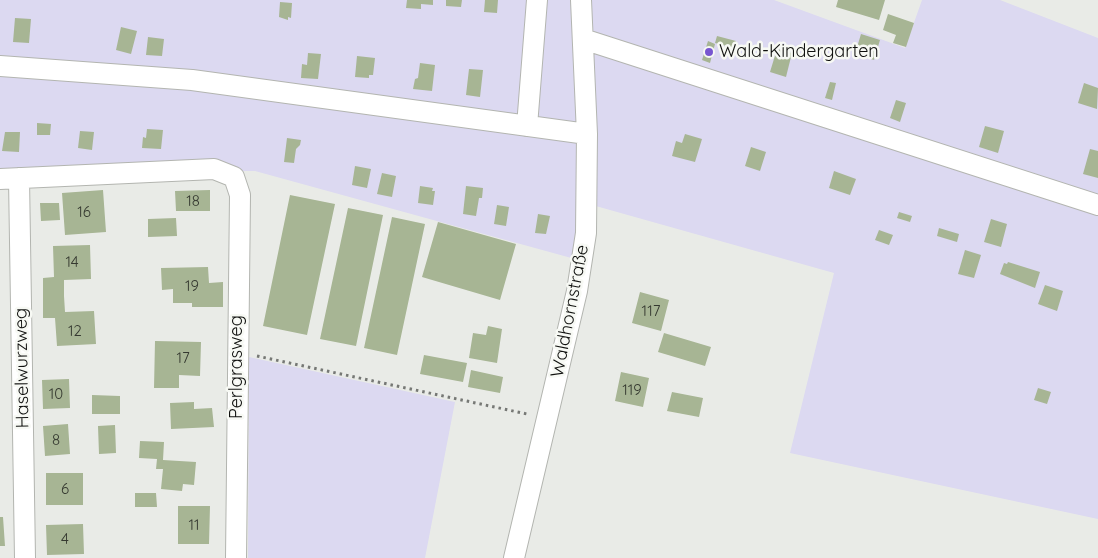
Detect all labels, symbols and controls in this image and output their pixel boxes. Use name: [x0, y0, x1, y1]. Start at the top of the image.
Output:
place label: Wald-Kindergarten: [719, 41, 879, 63]
marker: Wald-Kindergarten: [703, 46, 715, 58]
house number: 18: [186, 192, 200, 210]
house number: 16: [77, 203, 91, 221]
street label: Waldhornstraße: [547, 243, 593, 379]
house number: 14: [65, 253, 79, 271]
house number: 19: [185, 277, 199, 295]
house number: 117: [642, 302, 660, 320]
street label: Haselwurzweg: [10, 308, 34, 428]
street label: Perlgrasweg: [226, 315, 248, 419]
house number: 12: [68, 322, 82, 340]
house number: 17: [176, 349, 190, 367]
house number: 119: [622, 381, 642, 399]
house number: 10: [49, 385, 63, 403]
house number: 8: [52, 431, 60, 449]
house number: 6: [61, 480, 69, 498]
house number: 11: [188, 516, 200, 534]
house number: 4: [61, 530, 69, 548]

